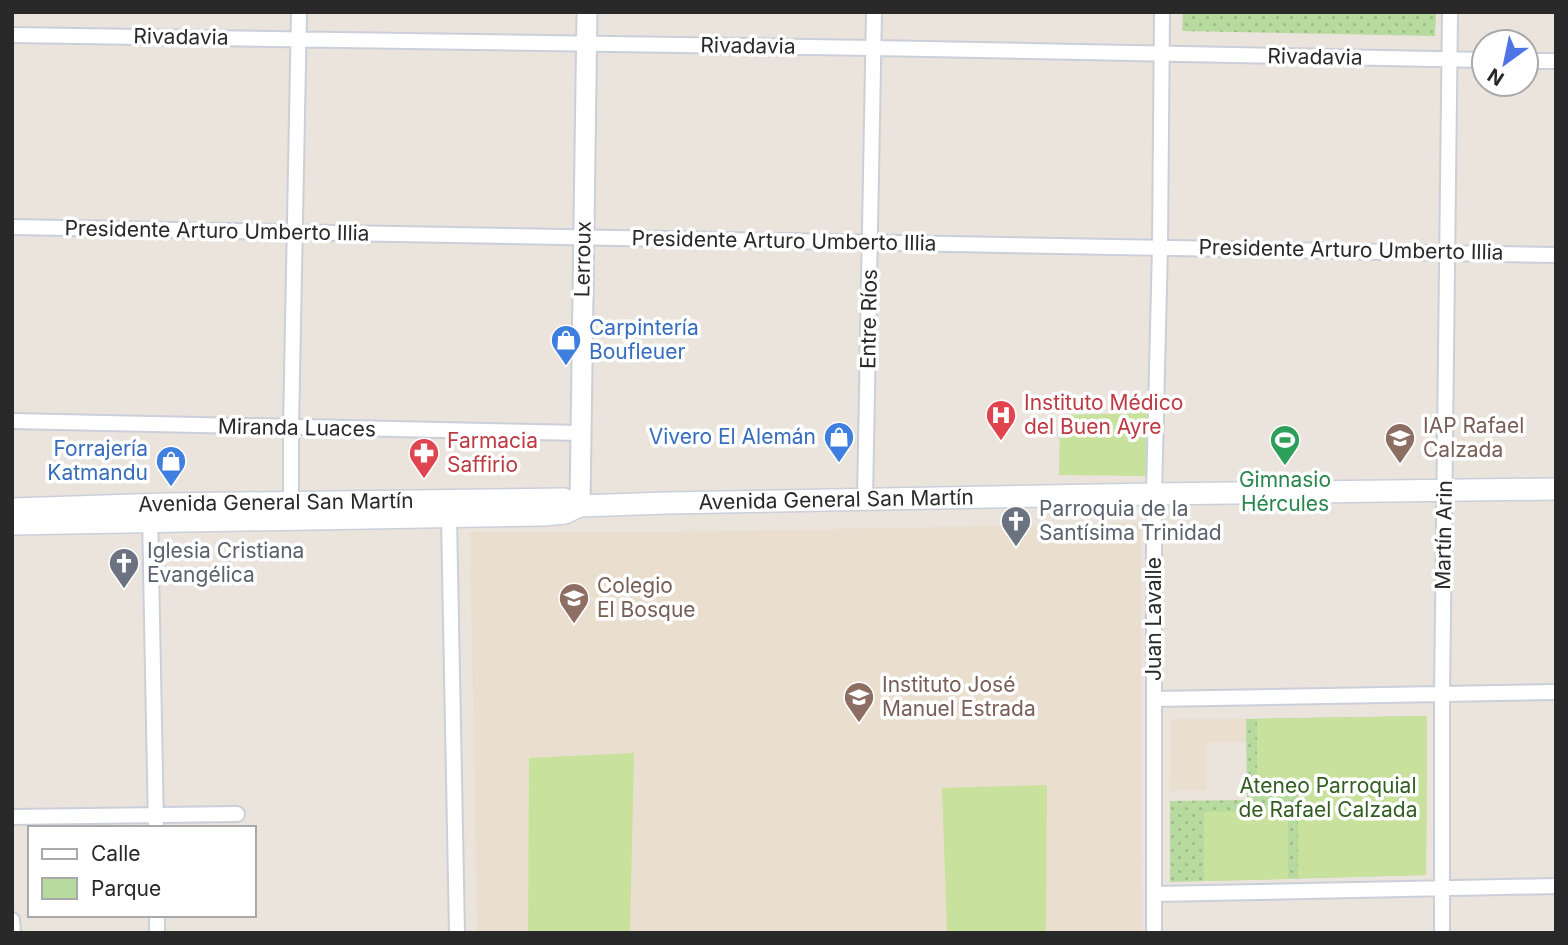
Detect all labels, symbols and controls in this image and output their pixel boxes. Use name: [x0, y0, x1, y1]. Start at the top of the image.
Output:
street label: Rivadavia: [133, 23, 229, 50]
north arrow: [1470, 28, 1540, 98]
street label: Rivadavia: [700, 32, 796, 59]
street label: Rivadavia: [1267, 43, 1363, 70]
text: N: [1484, 63, 1508, 90]
street label: Presidente Arturo Umberto Illia: [64, 215, 370, 246]
street label: Lerroux: [569, 221, 596, 297]
street label: Presidente Arturo Umberto Illia: [631, 225, 937, 256]
street label: Presidente Arturo Umberto Illia: [1198, 234, 1504, 265]
street label: Entre Ríos: [855, 269, 882, 369]
place label: Carpintería Boufleuer: [589, 315, 699, 364]
shop icon: Carpintería Boufleuer: [549, 323, 583, 367]
place label: Instituto Médico del Buen Ayre: [1024, 390, 1183, 439]
hospital icon: Instituto Médico del Buen Ayre: [984, 398, 1018, 442]
place label: IAP Rafael Calzada: [1423, 413, 1524, 462]
street label: Miranda Luaces: [218, 414, 376, 441]
shop icon: Vivero El Alemán: [822, 420, 856, 464]
school or university icon: IAP Rafael Calzada: [1383, 421, 1417, 465]
sports icon: Gimnasio Hércules: [1268, 423, 1302, 467]
place label: Vivero El Alemán: [649, 424, 816, 449]
place label: Farmacia Saffirio: [447, 428, 538, 477]
place label: Forrajería Katmandu: [47, 436, 148, 485]
pharmacy icon: Farmacia Saffirio: [407, 436, 441, 480]
shop icon: Forrajería Katmandu: [154, 444, 188, 488]
place label: Gimnasio Hércules: [1239, 467, 1331, 516]
street label: Martín Arin: [1430, 480, 1457, 590]
street label: Avenida General San Martín: [698, 484, 974, 514]
street label: Avenida General San Martín: [138, 488, 414, 517]
place label: Parroquia de la Santísima Trinidad: [1039, 496, 1222, 545]
church icon: Parroquia de la Santísima Trinidad: [999, 504, 1033, 548]
place label: Iglesia Cristiana Evangélica: [147, 538, 304, 587]
church icon: Iglesia Cristiana Evangélica: [107, 546, 141, 590]
street label: Juan Lavalle: [1141, 557, 1166, 681]
place label: Colegio El Bosque: [597, 573, 696, 622]
school or university icon: Colegio El Bosque: [557, 581, 591, 625]
place label: Instituto José Manuel Estrada: [882, 672, 1036, 721]
school or university icon: Instituto José Manuel Estrada: [842, 680, 876, 724]
park label: Ateneo Parroquial de Rafael Calzada: [1239, 773, 1417, 822]
legend: [28, 826, 256, 917]
text: Calle: [91, 841, 141, 866]
text: Parque: [91, 876, 161, 901]

